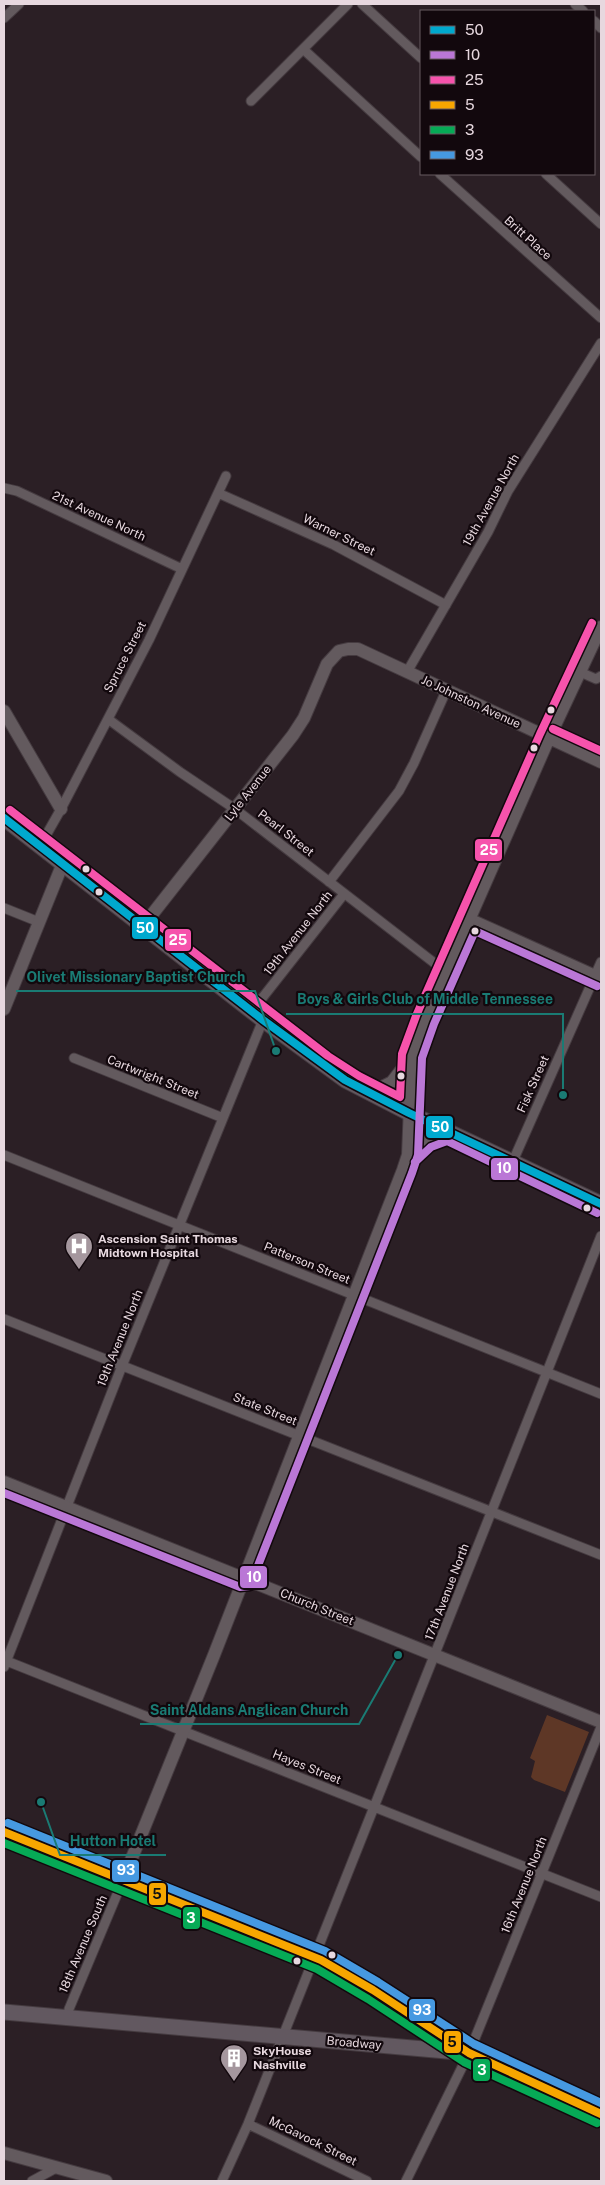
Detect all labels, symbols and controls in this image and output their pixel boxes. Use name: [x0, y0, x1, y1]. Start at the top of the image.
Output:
legend: [420, 10, 595, 175]
text: 50: [465, 21, 484, 38]
text: 10: [465, 46, 480, 63]
text: 25: [465, 71, 484, 88]
text: 5: [465, 96, 475, 113]
text: 3: [465, 121, 474, 138]
text: 93: [465, 146, 484, 163]
street label: Britt Place: [502, 213, 555, 263]
street label: 19th Avenue North: [460, 452, 522, 548]
street label: 21st Avenue North: [50, 488, 148, 544]
street label: Warner Street: [301, 511, 378, 559]
street label: Spruce Street: [101, 619, 149, 695]
street label: Jo Johnston Avenue: [419, 673, 523, 731]
unlabelled marker: [546, 705, 556, 715]
unlabelled marker: [529, 743, 539, 753]
street label: Lyle Avenue: [222, 762, 274, 824]
street label: Pearl Street: [255, 807, 317, 859]
line badge: 25: [474, 838, 503, 862]
text: 25: [480, 842, 498, 858]
unlabelled marker: [81, 864, 91, 874]
unlabelled marker: [94, 887, 104, 897]
street label: 19th Avenue North: [261, 888, 335, 978]
line badge: 50: [131, 916, 159, 940]
text: 50: [136, 920, 154, 936]
unlabelled marker: [470, 926, 480, 936]
line badge: 25: [164, 928, 192, 952]
text: 25: [169, 932, 187, 948]
callout: Olivet Missionary Baptist Church: [16, 962, 255, 991]
text: Olivet Missionary Baptist Church: [27, 969, 245, 985]
callout: Boys & Girls Club of Middle Tennessee: [286, 985, 563, 1014]
text: Boys & Girls Club of Middle Tennessee: [297, 991, 553, 1007]
street label: Cartwright Street: [105, 1052, 201, 1102]
street label: Fisk Street: [514, 1053, 552, 1115]
unlabelled marker: [396, 1071, 406, 1081]
line badge: 50: [425, 1115, 454, 1139]
text: 50: [431, 1119, 449, 1135]
line badge: 10: [490, 1157, 519, 1181]
text: 10: [496, 1160, 512, 1176]
unlabelled marker: [582, 1203, 592, 1213]
hospital icon: Ascension Saint Thomas Midtown Hospital: [64, 1231, 94, 1270]
place label: Ascension Saint Thomas Midtown Hospital: [98, 1232, 238, 1260]
street label: Patterson Street: [262, 1239, 352, 1287]
street label: 19th Avenue North: [94, 1288, 146, 1388]
street label: State Street: [231, 1390, 299, 1428]
street label: 17th Avenue North: [422, 1542, 472, 1642]
line badge: 10: [239, 1565, 268, 1589]
text: 10: [246, 1569, 262, 1585]
street label: Church Street: [278, 1586, 356, 1628]
callout: Saint Aldans Anglican Church: [140, 1695, 359, 1724]
text: Saint Aldans Anglican Church: [150, 1702, 348, 1718]
street label: Hayes Street: [271, 1747, 344, 1787]
callout: Hutton Hotel: [60, 1826, 166, 1855]
text: Hutton Hotel: [70, 1833, 157, 1849]
street label: 16th Avenue North: [498, 1835, 550, 1935]
line badge: 93: [111, 1859, 140, 1883]
text: 93: [117, 1862, 135, 1878]
line badge: 5: [148, 1882, 167, 1906]
text: 5: [152, 1886, 162, 1902]
street label: 18th Avenue South: [56, 1893, 110, 1995]
line badge: 3: [182, 1906, 201, 1930]
text: 3: [186, 1910, 196, 1926]
unlabelled marker: [327, 1950, 337, 1960]
unlabelled marker: [292, 1956, 302, 1966]
line badge: 93: [408, 1998, 436, 2022]
text: 93: [413, 2002, 431, 2018]
line badge: 5: [443, 2030, 462, 2054]
street label: Broadway: [326, 2034, 383, 2052]
text: 5: [447, 2034, 457, 2050]
building icon: SkyHouse Nashville: [219, 2043, 249, 2082]
place label: SkyHouse Nashville: [253, 2044, 312, 2072]
line badge: 3: [472, 2058, 491, 2082]
text: 3: [477, 2062, 487, 2078]
street label: McGavock Street: [267, 2114, 360, 2169]

